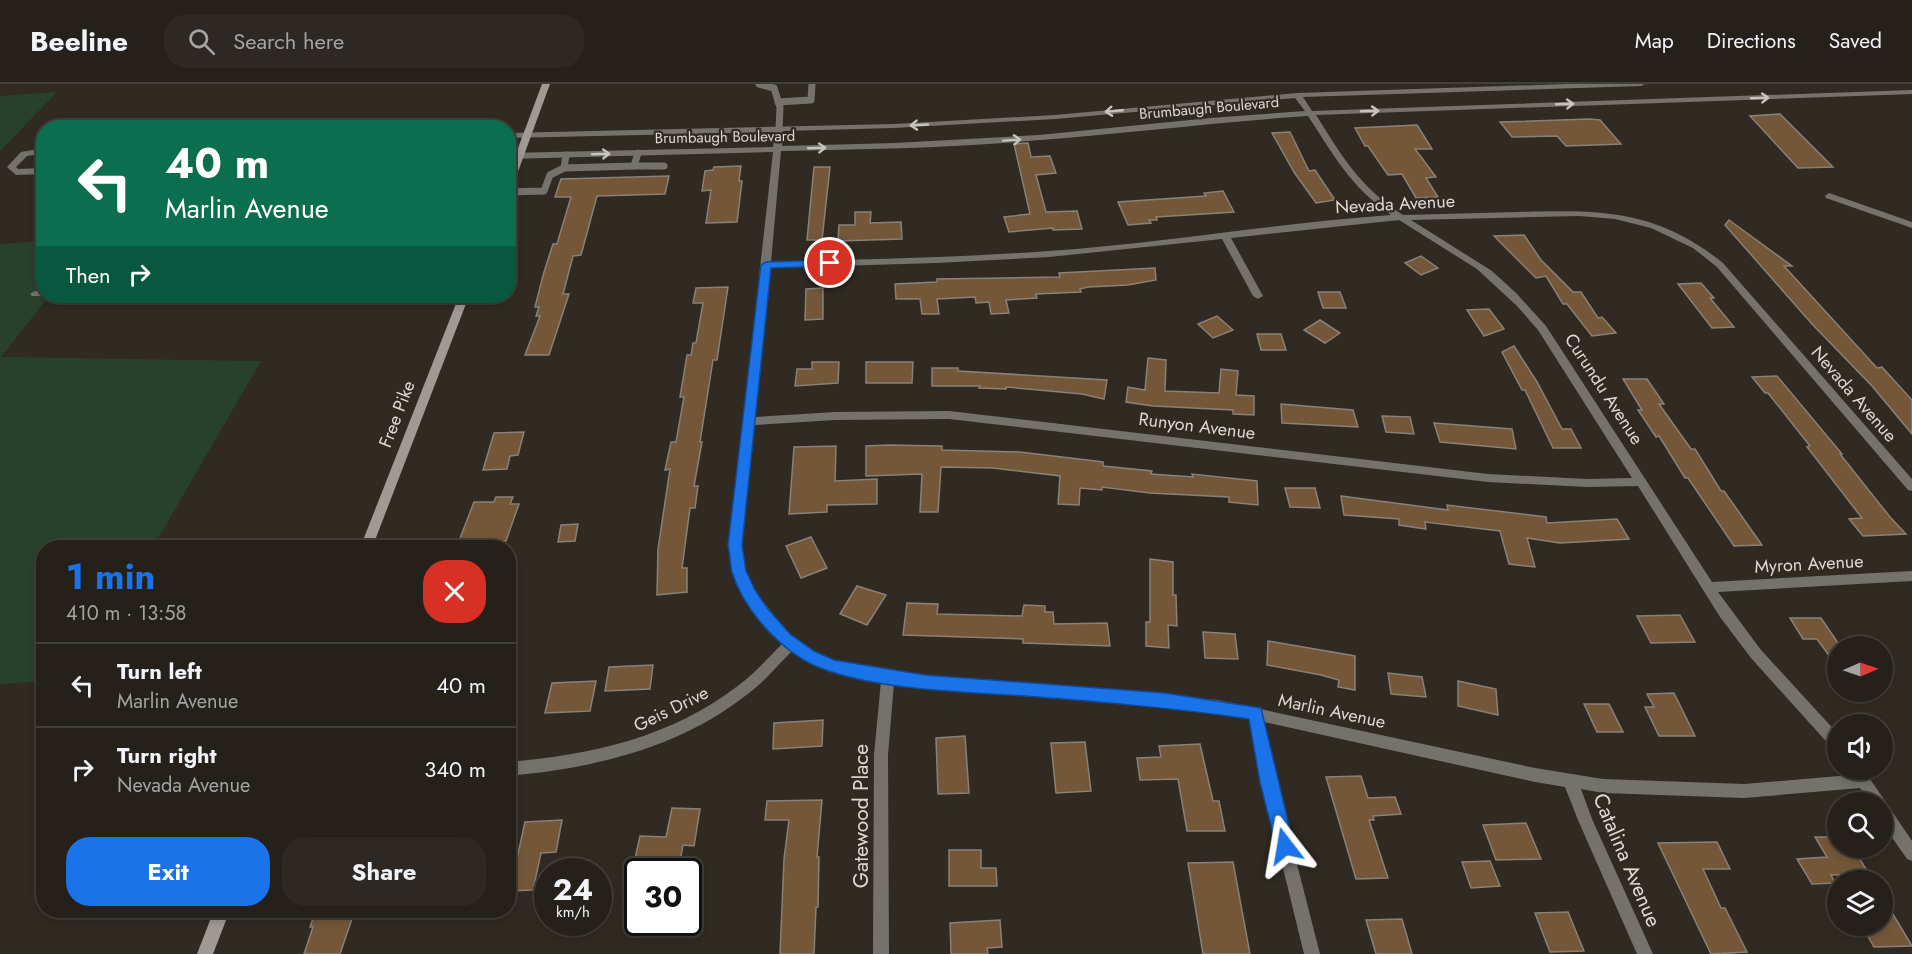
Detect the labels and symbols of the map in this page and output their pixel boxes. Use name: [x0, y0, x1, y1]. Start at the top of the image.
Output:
street label: Brumbaugh Boulevard: [1138, 91, 1280, 125]
one-way arrow: [1749, 92, 1769, 103]
one-way arrow: [1554, 98, 1574, 110]
one-way arrow: [1360, 105, 1380, 116]
one-way arrow: [1104, 106, 1124, 117]
one-way arrow: [910, 120, 930, 131]
street label: Brumbaugh Boulevard: [655, 125, 795, 149]
one-way arrow: [1001, 134, 1021, 145]
one-way arrow: [806, 143, 826, 154]
one-way arrow: [590, 148, 610, 159]
street label: Nevada Avenue: [1334, 188, 1456, 220]
pin: [804, 237, 855, 288]
street label: Curundu Avenue: [1558, 328, 1650, 450]
street label: Nevada Avenue: [1805, 340, 1903, 448]
street label: Free Pike: [372, 377, 422, 451]
street label: Runyon Avenue: [1137, 406, 1257, 446]
street label: Myron Avenue: [1754, 548, 1864, 580]
north arrow: [1827, 636, 1893, 702]
street label: Geis Drive: [629, 680, 713, 738]
street label: Marlin Avenue: [1276, 687, 1388, 735]
street label: Gatewood Place: [846, 744, 876, 888]
street label: Catalina Avenue: [1585, 788, 1669, 932]
position arrow: [1253, 814, 1317, 878]
speed limit sign: 30: [624, 858, 702, 936]

